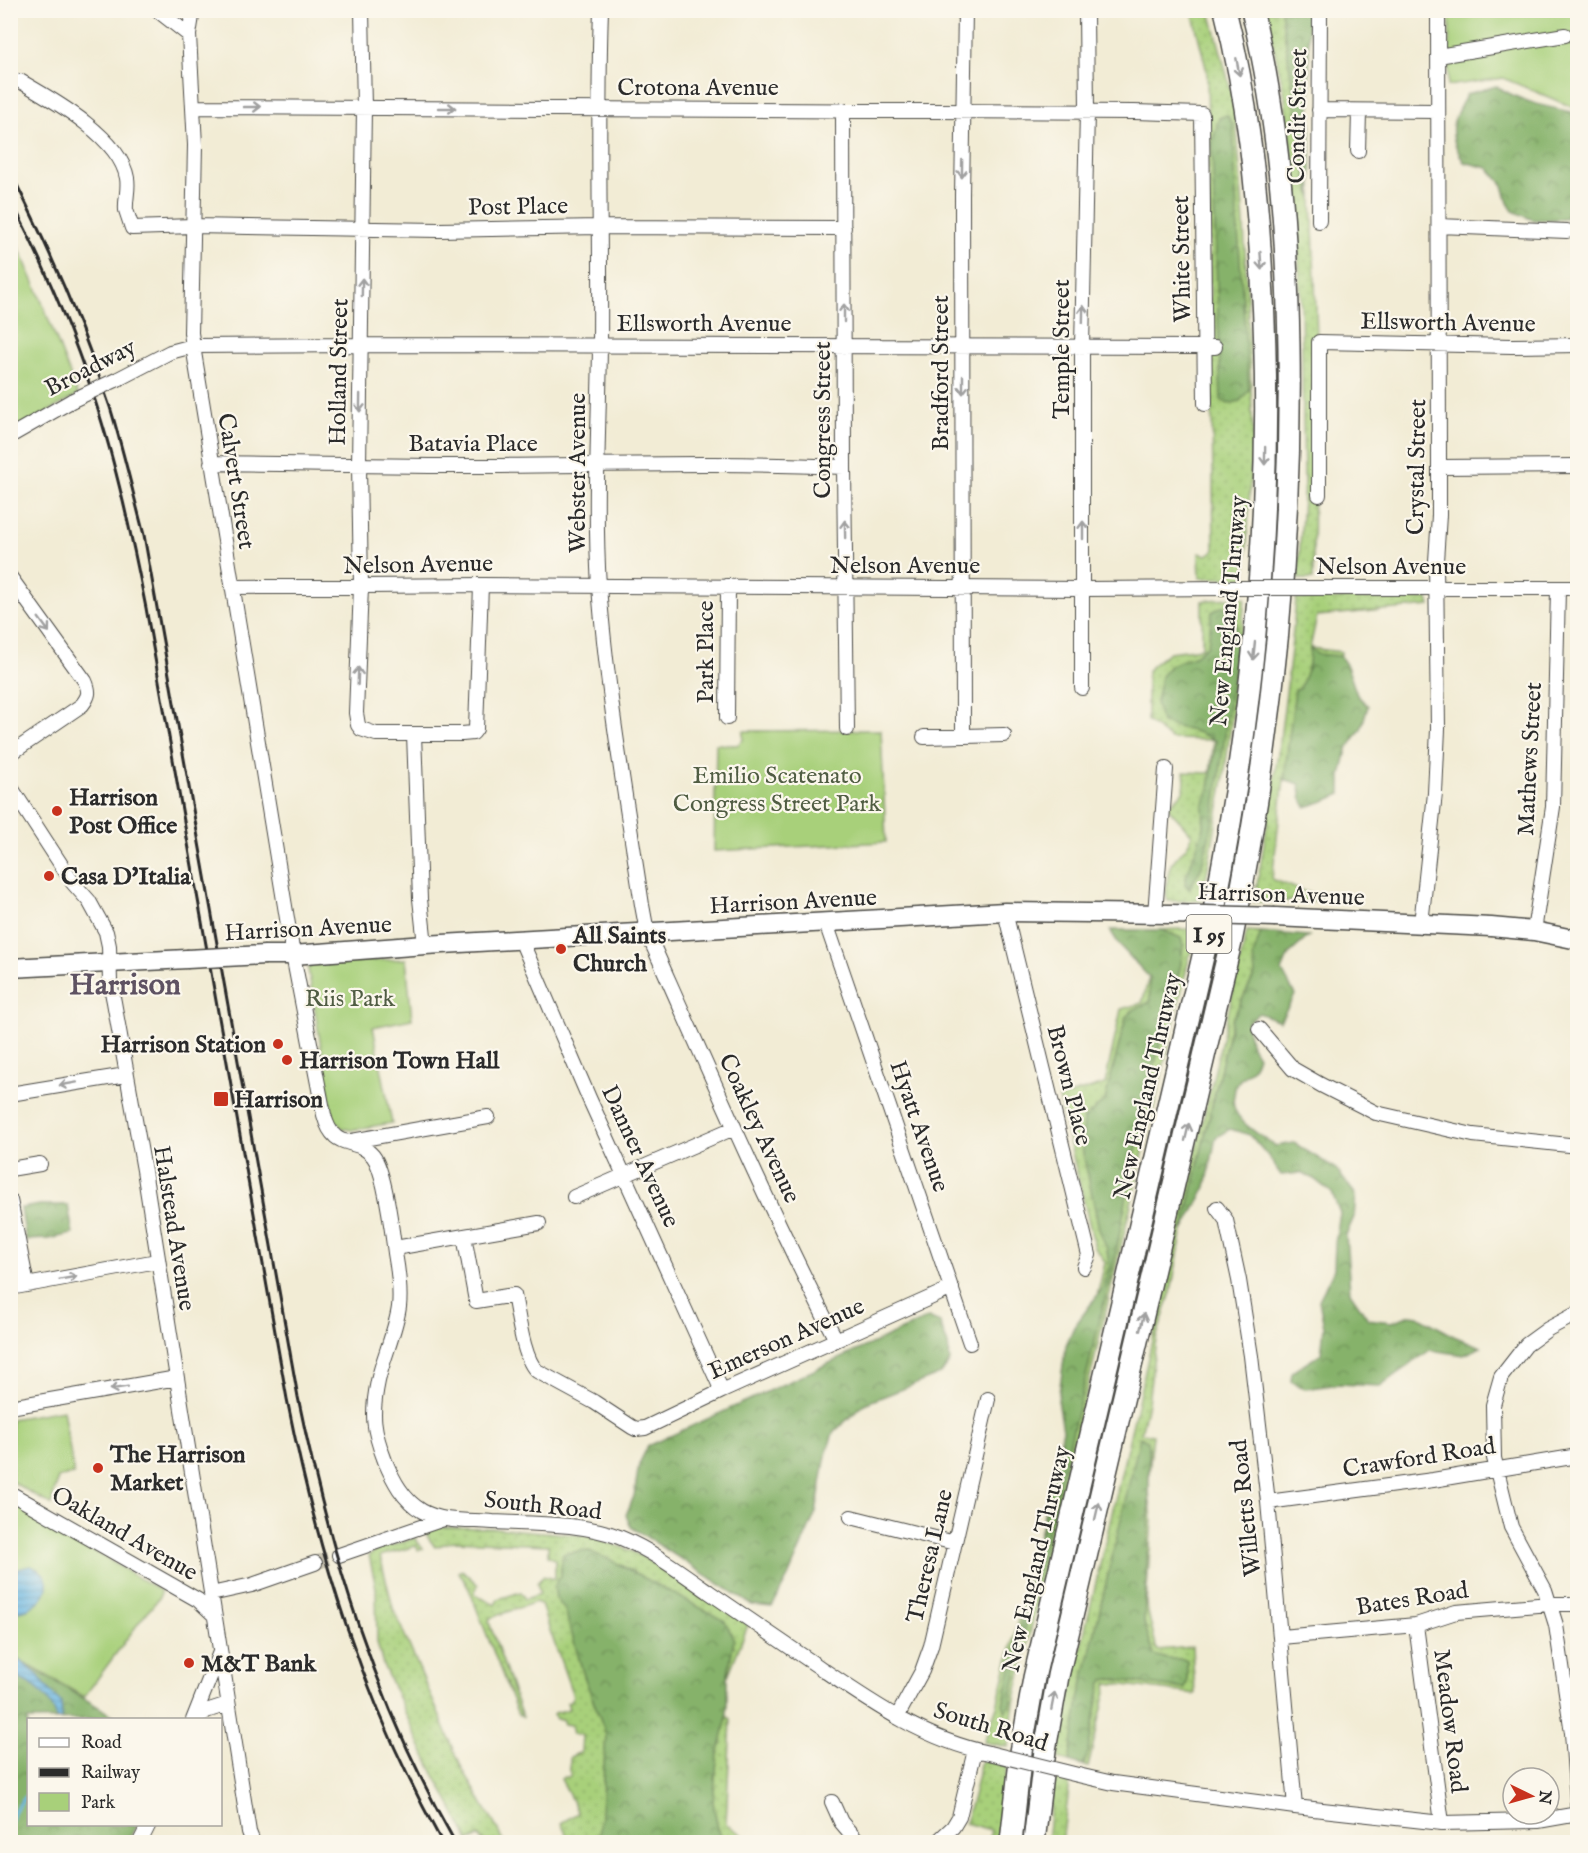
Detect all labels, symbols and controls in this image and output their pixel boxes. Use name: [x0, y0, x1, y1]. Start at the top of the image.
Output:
street label: Condit Street: [1282, 48, 1315, 184]
one-way arrow: [1233, 58, 1245, 77]
street label: Crotona Avenue: [617, 73, 779, 104]
one-way arrow: [241, 101, 261, 113]
one-way arrow: [436, 102, 456, 114]
one-way arrow: [956, 159, 968, 179]
street label: Post Place: [468, 191, 568, 224]
street label: White Street: [1166, 195, 1199, 323]
one-way arrow: [1255, 251, 1266, 271]
one-way arrow: [356, 277, 368, 297]
street label: Temple Street: [1047, 279, 1078, 419]
street label: Bradford Street: [926, 295, 957, 451]
street label: Holland Street: [323, 298, 356, 446]
one-way arrow: [838, 303, 850, 323]
one-way arrow: [1077, 305, 1089, 325]
street label: Ellsworth Avenue: [1360, 306, 1536, 341]
street label: Ellsworth Avenue: [616, 309, 792, 340]
street label: Broadway: [40, 332, 142, 404]
street label: Congress Street: [808, 341, 839, 499]
one-way arrow: [957, 375, 969, 395]
one-way arrow: [354, 393, 366, 413]
street label: Webster Avenue: [563, 393, 594, 553]
street label: Crystal Street: [1401, 399, 1434, 535]
street label: Calvert Street: [209, 411, 262, 551]
street label: Batavia Place: [408, 429, 538, 460]
one-way arrow: [1259, 445, 1271, 465]
street label: New England Thruway: [1204, 494, 1255, 728]
one-way arrow: [839, 519, 850, 539]
one-way arrow: [1077, 521, 1089, 541]
street label: Nelson Avenue: [343, 549, 493, 582]
street label: Nelson Avenue: [830, 551, 980, 582]
street label: Nelson Avenue: [1316, 552, 1466, 583]
street label: Park Place: [691, 600, 722, 704]
one-way arrow: [38, 616, 51, 632]
one-way arrow: [1248, 640, 1259, 660]
one-way arrow: [352, 666, 363, 686]
street label: Mathews Street: [1511, 681, 1550, 837]
park label: Emilio Scatenato Congress Street Park: [673, 761, 881, 820]
place label: Harrison Post Office: [69, 783, 177, 842]
marker: Harrison Post Office: [50, 804, 64, 818]
place label: Casa D'Italia: [61, 862, 191, 893]
marker: Casa D'Italia: [42, 869, 56, 883]
street label: Harrison Avenue: [1197, 877, 1365, 914]
street label: Harrison Avenue: [709, 883, 878, 922]
street label: Harrison Avenue: [224, 910, 393, 949]
road number: I 95: [1186, 915, 1232, 953]
place label: All Saints Church: [572, 921, 667, 980]
marker: All Saints Church: [554, 942, 568, 956]
district label: Harrison: [69, 967, 181, 1005]
street label: New England Thruway: [1107, 970, 1190, 1203]
park label: Riis Park: [305, 984, 395, 1015]
street label: Brown Place: [1039, 1022, 1098, 1149]
place label: Harrison Station: [101, 1030, 266, 1061]
marker: Harrison Station: [271, 1037, 285, 1051]
place label: Harrison Town Hall: [299, 1046, 500, 1077]
street label: Coakley Avenue: [711, 1049, 807, 1208]
marker: Harrison Town Hall: [280, 1053, 294, 1067]
street label: Hyatt Avenue: [882, 1057, 956, 1196]
one-way arrow: [59, 1079, 79, 1090]
street label: Danner Avenue: [593, 1080, 686, 1233]
place label: Harrison: [234, 1085, 323, 1116]
marker: Harrison: [212, 1090, 230, 1108]
one-way arrow: [1181, 1123, 1193, 1142]
street label: Halstead Avenue: [145, 1143, 202, 1313]
one-way arrow: [58, 1272, 77, 1283]
street label: Emerson Avenue: [704, 1291, 869, 1388]
one-way arrow: [1136, 1312, 1148, 1331]
one-way arrow: [110, 1382, 129, 1393]
street label: Crawford Road: [1341, 1431, 1498, 1486]
street label: Willetts Road: [1224, 1438, 1269, 1578]
place label: The Harrison Market: [109, 1440, 246, 1499]
street label: New England Thruway: [996, 1443, 1079, 1676]
marker: The Harrison Market: [91, 1461, 105, 1475]
street label: Oakland Avenue: [45, 1480, 203, 1589]
street label: South Road: [482, 1485, 603, 1528]
street label: Theresa Lane: [900, 1486, 961, 1626]
one-way arrow: [1092, 1502, 1103, 1522]
street label: Bates Road: [1354, 1575, 1471, 1624]
street label: Meadow Road: [1425, 1648, 1474, 1795]
place label: M&T Bank: [201, 1649, 317, 1680]
marker: M&T Bank: [182, 1656, 196, 1670]
one-way arrow: [1048, 1692, 1059, 1712]
street label: South Road: [930, 1695, 1052, 1760]
legend: [27, 1718, 222, 1826]
text: Road: [81, 1732, 122, 1755]
text: Railway: [81, 1762, 140, 1785]
north arrow: [1501, 1766, 1561, 1826]
text: N: [1533, 1788, 1555, 1805]
text: Park: [81, 1792, 116, 1815]

